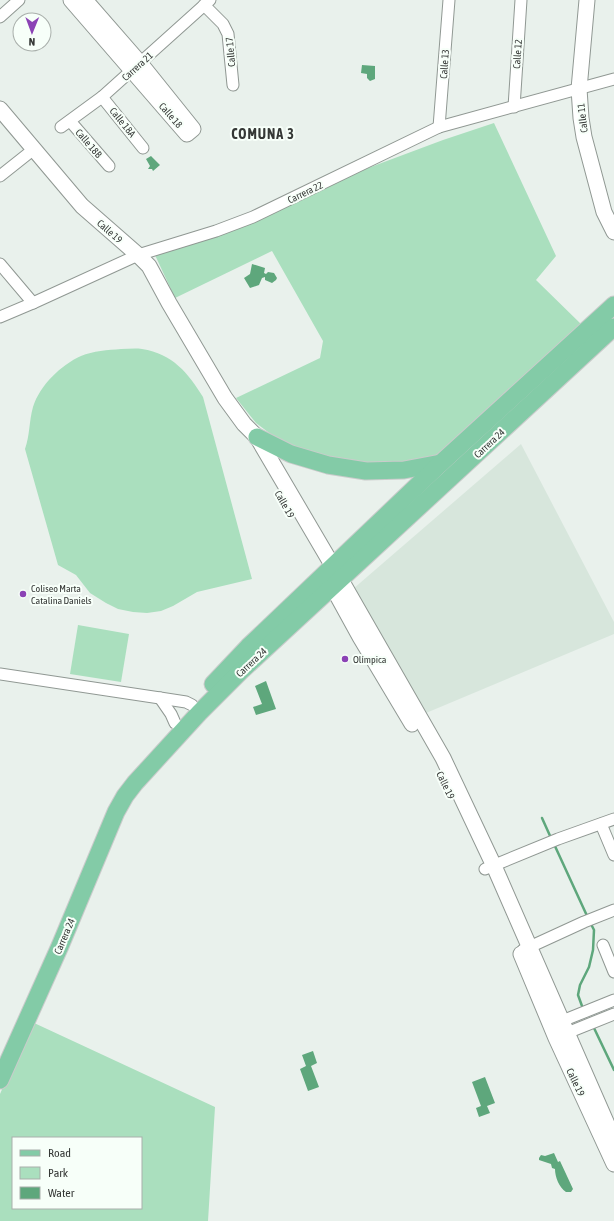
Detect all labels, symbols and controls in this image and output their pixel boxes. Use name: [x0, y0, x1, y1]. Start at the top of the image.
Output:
north arrow: [12, 12, 52, 52]
text: N: [28, 36, 35, 48]
street label: Calle 17: [224, 36, 237, 67]
street label: Calle 12: [511, 39, 524, 69]
street label: Carrera 21: [120, 49, 155, 83]
street label: Calle 13: [438, 49, 451, 79]
street label: Calle 18: [157, 101, 185, 130]
street label: Calle 11: [575, 102, 590, 133]
street label: Calle 18A: [107, 105, 138, 139]
district label: COMUNA 3: [231, 126, 295, 142]
street label: Calle 18B: [73, 127, 104, 160]
street label: Carrera 22: [286, 179, 325, 206]
street label: Calle 19: [95, 217, 125, 245]
street label: Carrera 24: [472, 426, 507, 460]
street label: Calle 19: [273, 489, 297, 520]
place label: Coliseo Marta Catalina Daniels: [31, 583, 92, 606]
marker: Coliseo Marta Catalina Daniels: [18, 589, 28, 599]
street label: Carrera 24: [234, 645, 269, 679]
marker: Olímpica: [340, 654, 350, 664]
place label: Olímpica: [353, 654, 387, 665]
street label: Calle 19: [434, 769, 457, 801]
street label: Carrera 24: [52, 916, 77, 956]
street label: Calle 19: [564, 1066, 587, 1098]
legend: [12, 1137, 142, 1209]
text: Road: [48, 1146, 71, 1160]
text: Park: [48, 1166, 69, 1180]
text: Water: [48, 1186, 75, 1200]

